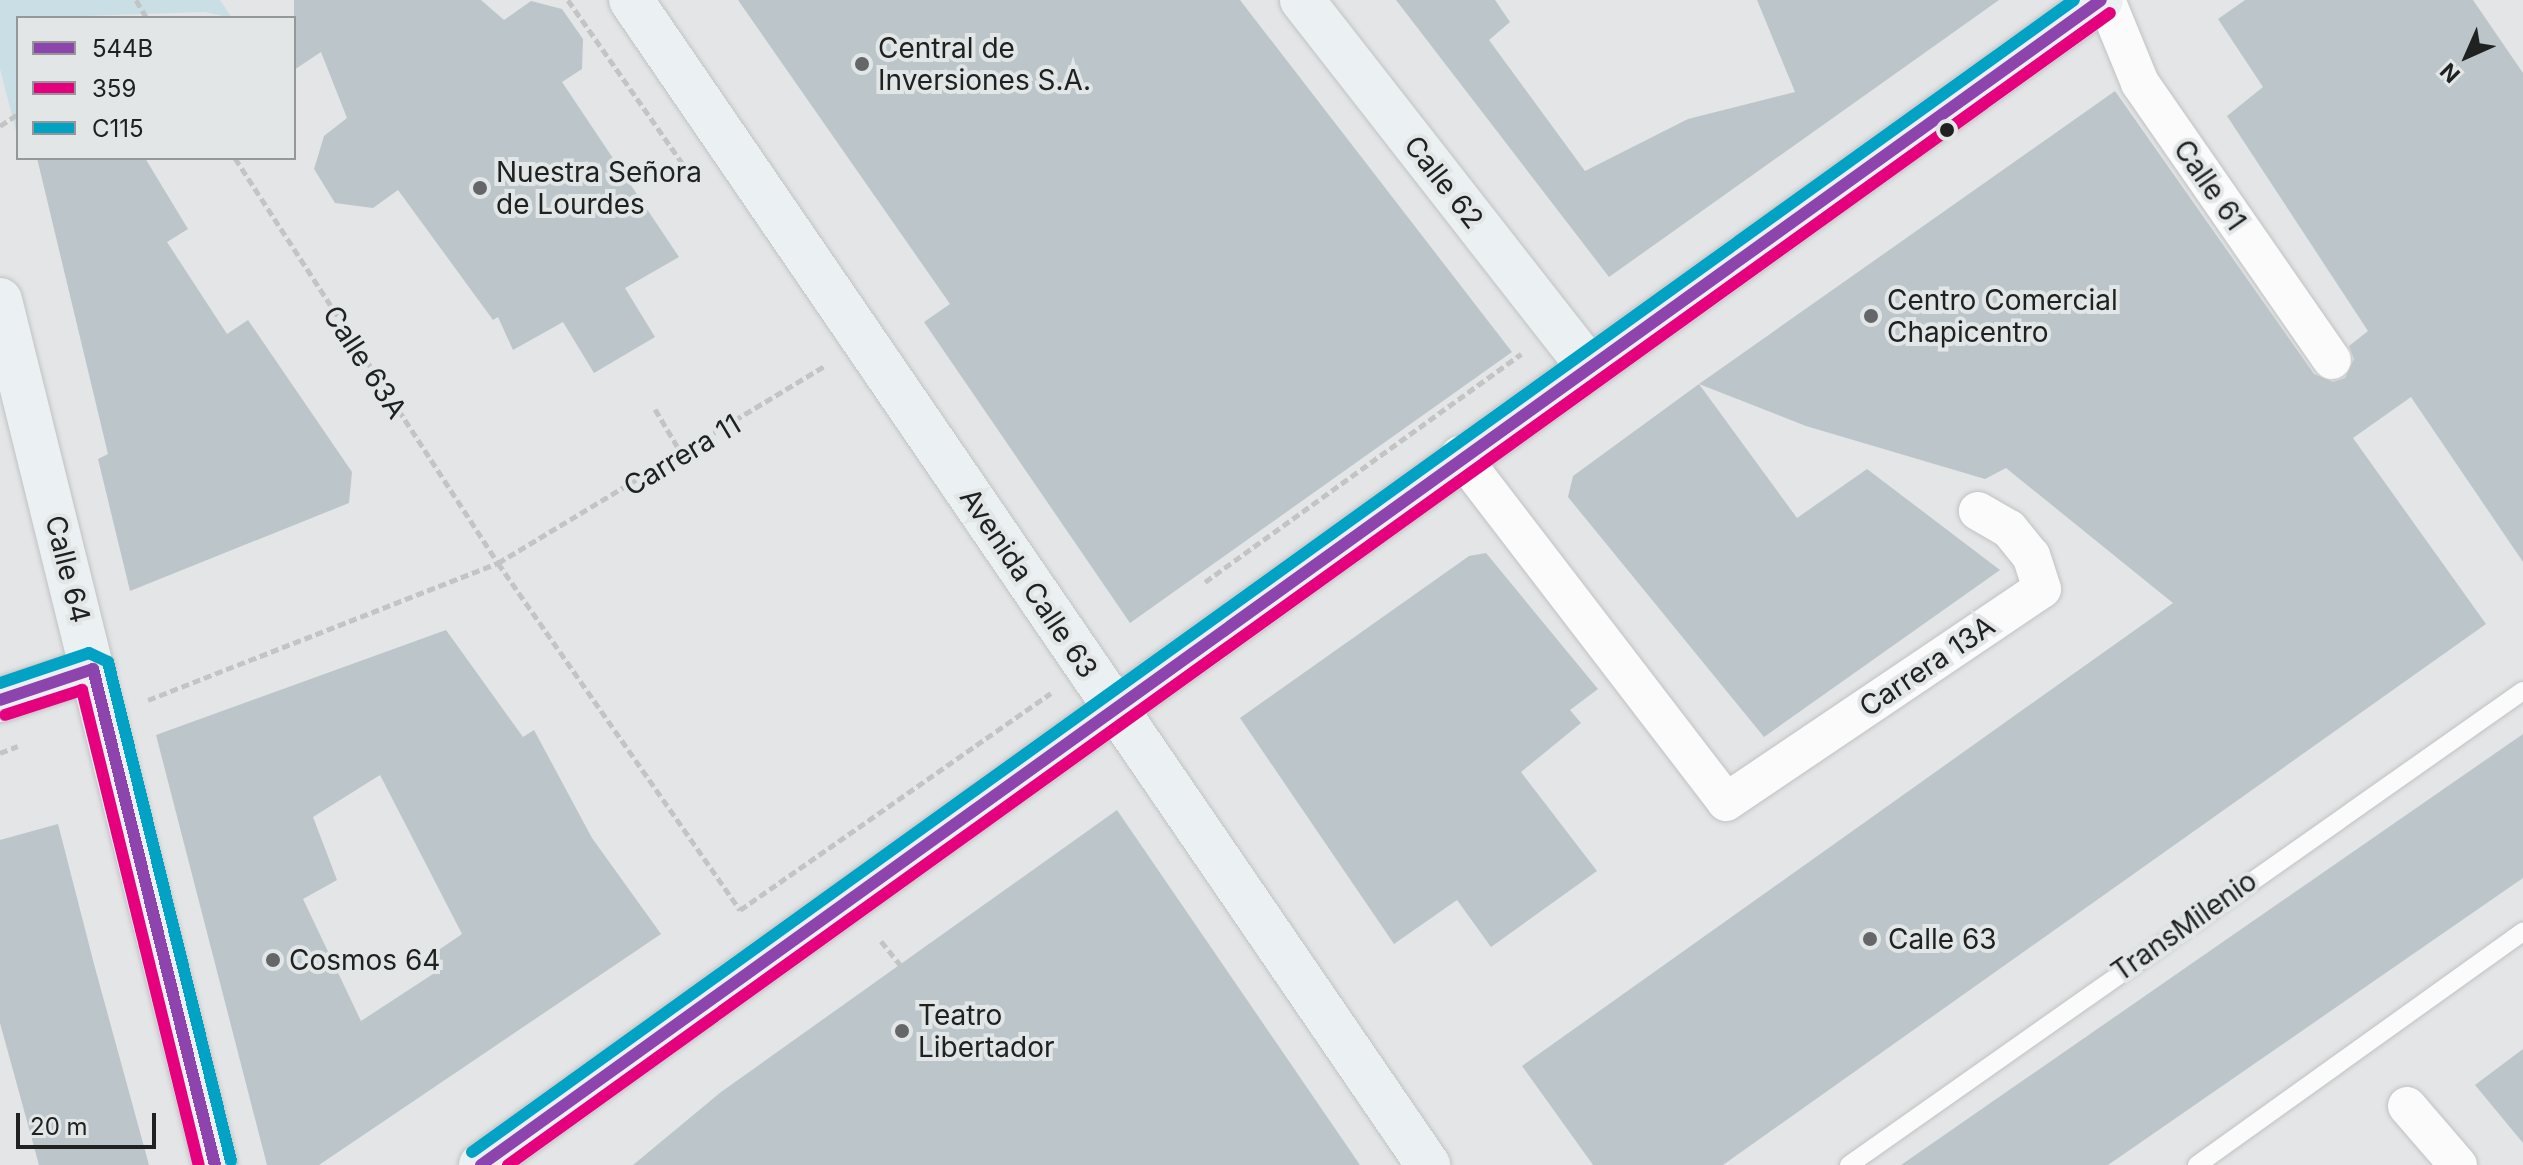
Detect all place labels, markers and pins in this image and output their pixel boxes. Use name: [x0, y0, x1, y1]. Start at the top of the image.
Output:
place label: Central de Inversiones S.A.: [878, 31, 1091, 97]
marker: Central de Inversiones S.A.: [853, 55, 871, 73]
unlabelled marker: [1939, 122, 1955, 138]
place label: Nuestra Señora de Lourdes: [496, 155, 702, 221]
marker: Nuestra Señora de Lourdes: [471, 179, 489, 197]
place label: Centro Comercial Chapicentro: [1887, 283, 2118, 349]
marker: Centro Comercial Chapicentro: [1862, 307, 1880, 325]
place label: Calle 63: [1888, 922, 1997, 956]
marker: Calle 63: [1859, 928, 1881, 950]
place label: Cosmos 64: [289, 943, 440, 977]
marker: Cosmos 64: [264, 951, 282, 969]
place label: Teatro Libertador: [918, 998, 1055, 1064]
marker: Teatro Libertador: [893, 1022, 911, 1040]

